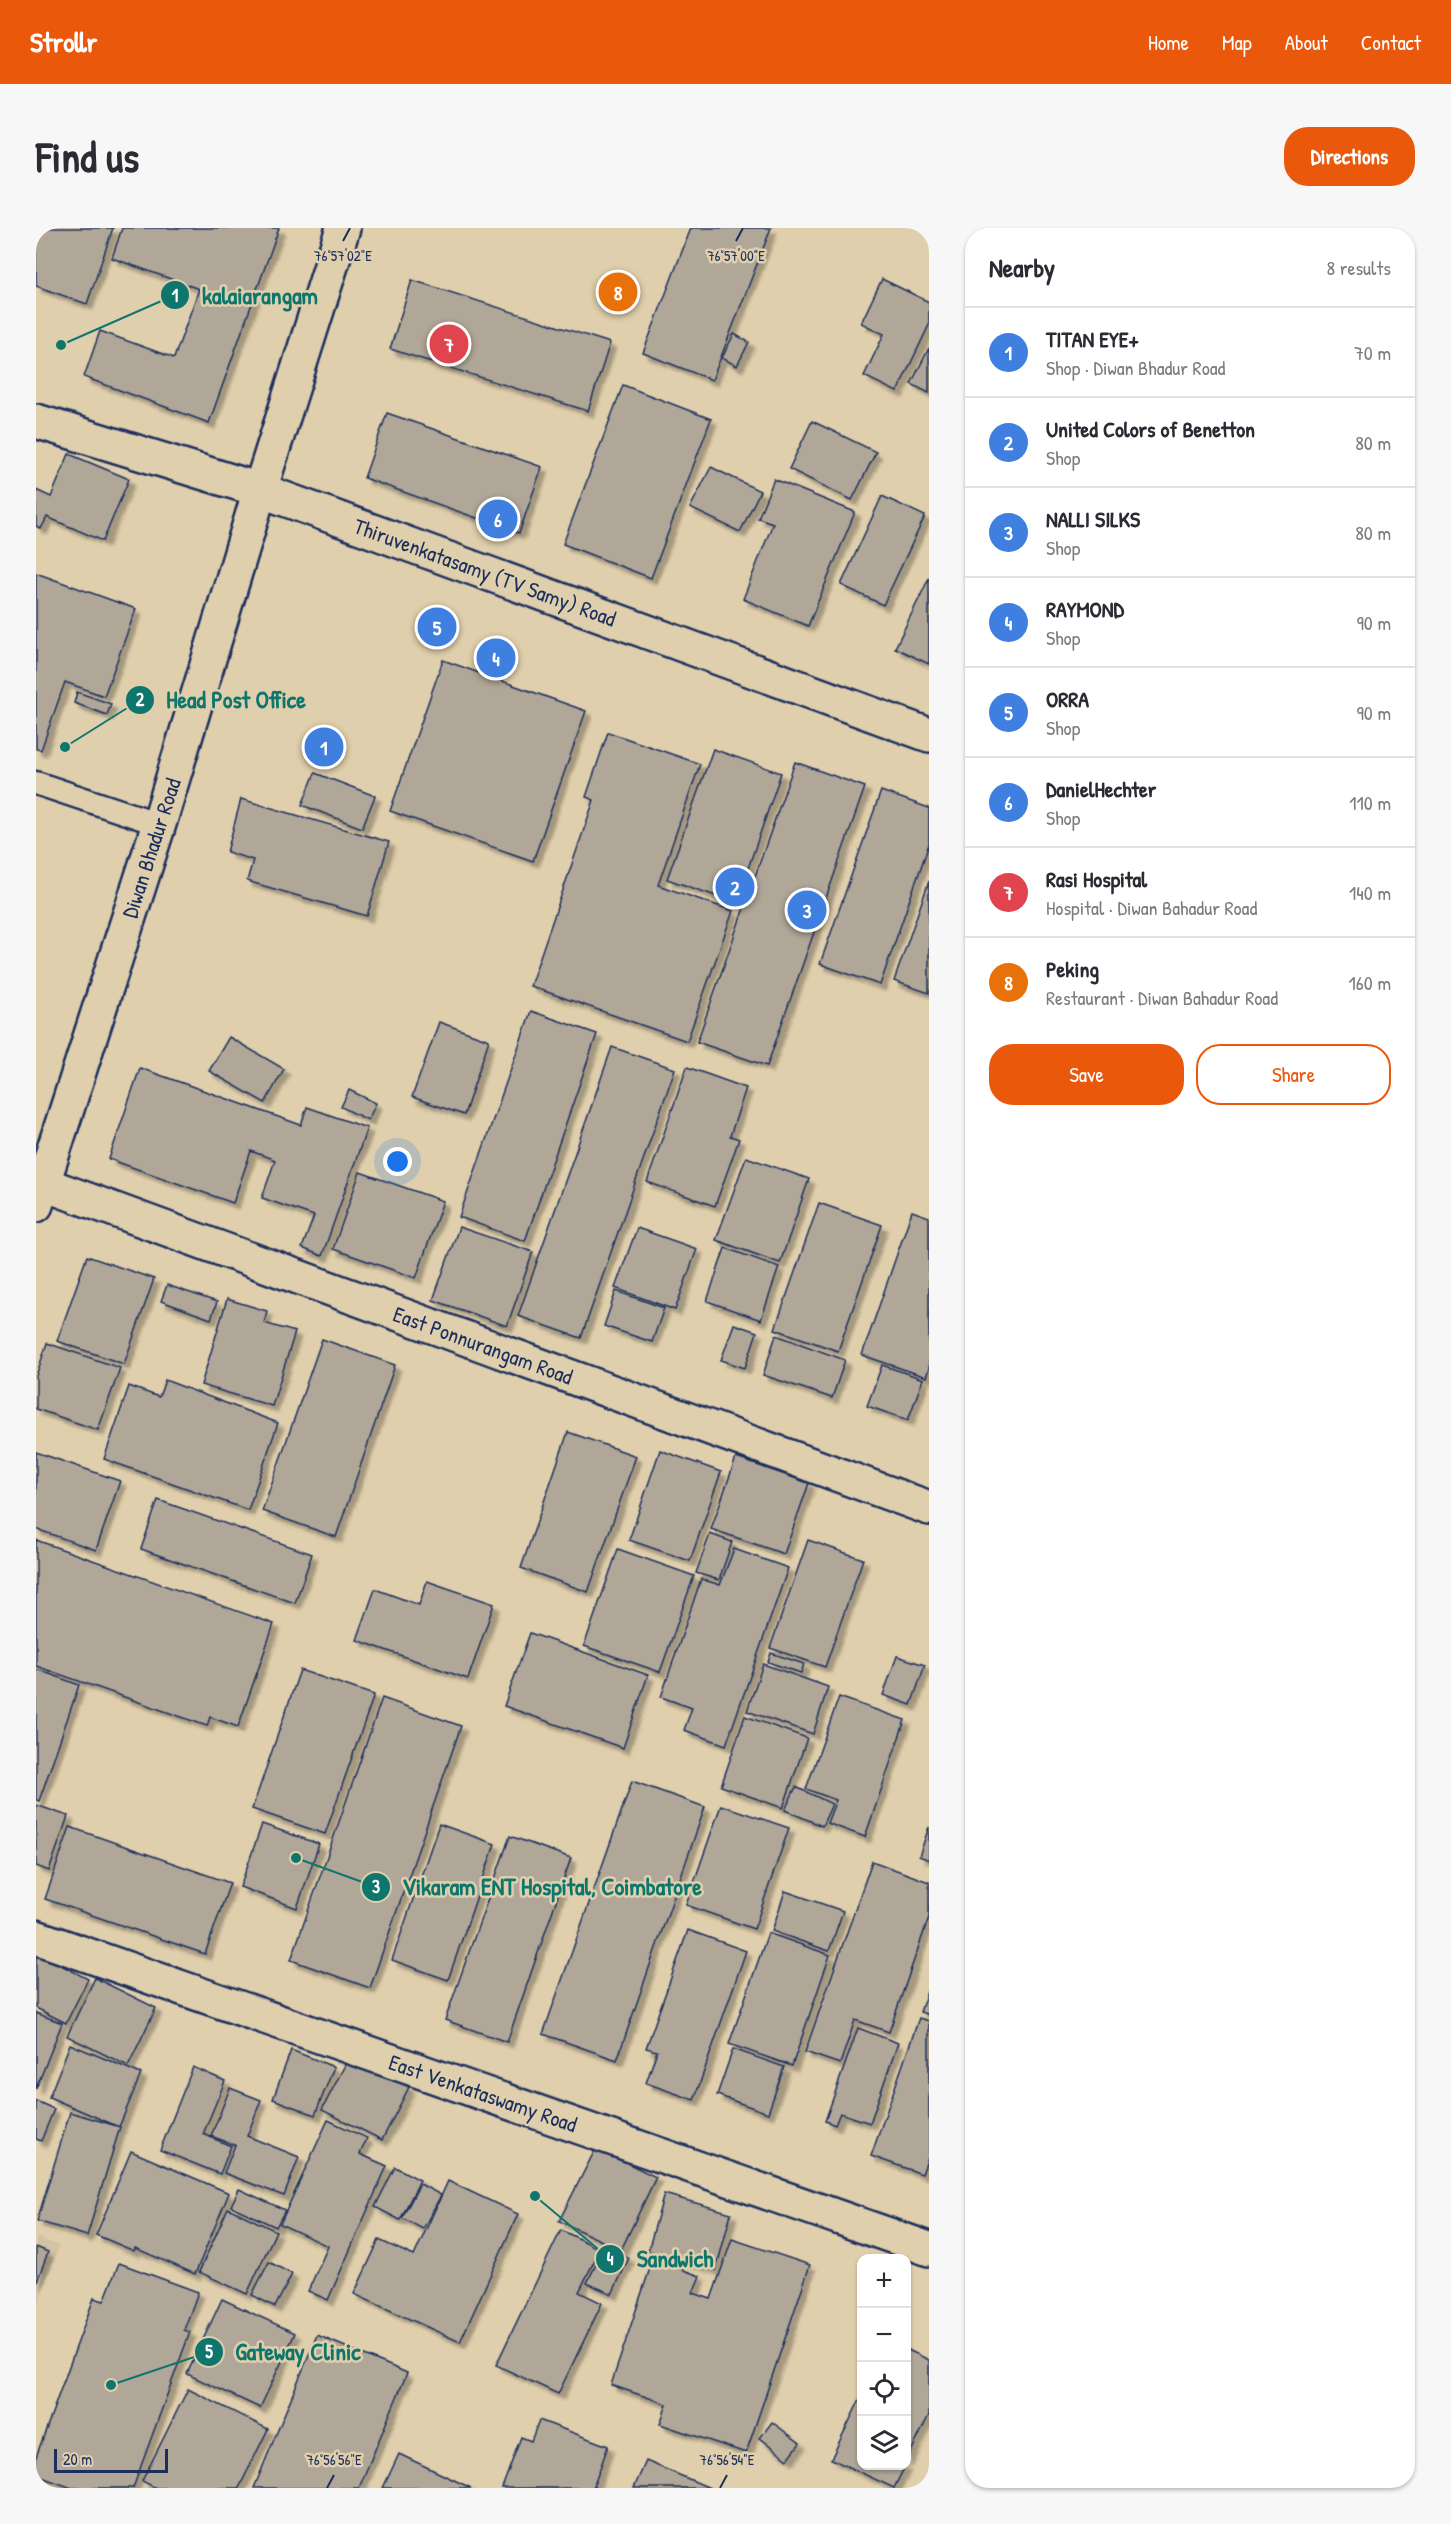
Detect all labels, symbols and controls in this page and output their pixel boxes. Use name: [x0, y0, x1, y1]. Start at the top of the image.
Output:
text: Strollr: [30, 23, 97, 61]
text: Home: [1148, 28, 1189, 57]
text: Map: [1222, 28, 1252, 57]
text: About: [1285, 28, 1328, 57]
text: Contact: [1361, 28, 1421, 57]
button: Directions: [1284, 127, 1415, 186]
text: Find us: [36, 128, 139, 185]
text: 76°57'02"E: [314, 245, 372, 266]
text: 76°57'00"E: [707, 245, 765, 266]
text: Nearby: [989, 250, 1055, 285]
text: 8 results: [1326, 254, 1391, 281]
pin: 8: [598, 270, 638, 314]
callout: kalaiarangam: [160, 274, 330, 316]
text: kalaiarangam: [202, 279, 318, 312]
text: 1: [172, 283, 179, 308]
pin: 7: [430, 322, 468, 366]
text: TITAN EYE+: [1046, 324, 1139, 354]
text: 1: [1005, 339, 1012, 366]
text: 70 m: [1354, 339, 1391, 366]
text: Shop · Diwan Bhadur Road: [1046, 354, 1225, 381]
text: United Colors of Benetton: [1046, 414, 1255, 444]
text: 2: [1004, 429, 1013, 456]
text: 80 m: [1355, 429, 1391, 456]
text: Shop: [1046, 444, 1080, 471]
pin: 6: [478, 496, 518, 542]
text: NALLI SILKS: [1046, 504, 1140, 534]
street label: Thiruvenkatasamy (TV Samy) Road: [350, 511, 621, 634]
text: 3: [1004, 519, 1013, 546]
text: 80 m: [1355, 519, 1391, 546]
text: Shop: [1046, 534, 1080, 561]
text: RAYMOND: [1046, 594, 1124, 624]
pin: 5: [418, 604, 456, 650]
text: 4: [1005, 609, 1012, 636]
text: 90 m: [1357, 609, 1391, 636]
text: Shop: [1046, 624, 1080, 651]
pin: 4: [476, 636, 516, 680]
callout: Head Post Office: [125, 679, 318, 721]
text: Head Post Office: [166, 683, 306, 715]
text: ORRA: [1046, 684, 1089, 714]
text: 2: [136, 687, 145, 712]
text: 5: [1004, 699, 1013, 726]
text: 90 m: [1357, 699, 1391, 726]
text: Shop: [1046, 714, 1080, 741]
pin: 1: [304, 724, 344, 770]
street label: Diwan Bhadur Road: [114, 774, 188, 922]
text: DanielHechter: [1046, 774, 1156, 804]
text: 6: [1005, 789, 1012, 816]
text: 110 m: [1349, 789, 1391, 816]
text: Shop: [1046, 804, 1080, 831]
pin: 2: [716, 864, 754, 910]
text: Rasi Hospital: [1046, 864, 1147, 894]
text: 7: [1004, 879, 1013, 906]
text: 140 m: [1349, 879, 1391, 906]
pin: 3: [788, 888, 826, 932]
text: Hospital · Diwan Bahadur Road: [1046, 894, 1257, 921]
text: Peking: [1046, 954, 1099, 984]
text: 8: [1004, 969, 1013, 996]
text: 160 m: [1349, 969, 1391, 996]
text: Restaurant · Diwan Bahadur Road: [1046, 984, 1278, 1011]
button: Save: [989, 1044, 1184, 1105]
button: Share: [1196, 1044, 1391, 1105]
your location: [383, 1147, 412, 1176]
street label: East Ponnurangam Road: [389, 1299, 577, 1392]
callout: Vikaram ENT Hospital, Coimbatore: [361, 1866, 714, 1908]
text: Vikaram ENT Hospital, Coimbatore: [402, 1870, 702, 1903]
text: 3: [372, 1874, 380, 1899]
street label: East Venkataswamy Road: [385, 2047, 581, 2139]
callout: Sandwich: [595, 2238, 726, 2280]
text: Sandwich: [637, 2242, 713, 2274]
text: 4: [607, 2246, 614, 2271]
map controls: [857, 2254, 911, 2470]
button: +: [857, 2254, 911, 2308]
button: −: [857, 2308, 911, 2362]
callout: Gateway Clinic: [194, 2331, 373, 2373]
text: Gateway Clinic: [235, 2335, 361, 2368]
text: 5: [205, 2339, 213, 2364]
button: locate: [857, 2362, 911, 2416]
button: layers: [857, 2416, 911, 2470]
scale bar: [54, 2446, 168, 2474]
text: 20 m: [63, 2448, 92, 2470]
text: 76°56'56"E: [306, 2449, 362, 2470]
text: 76°56'54"E: [700, 2449, 755, 2470]

